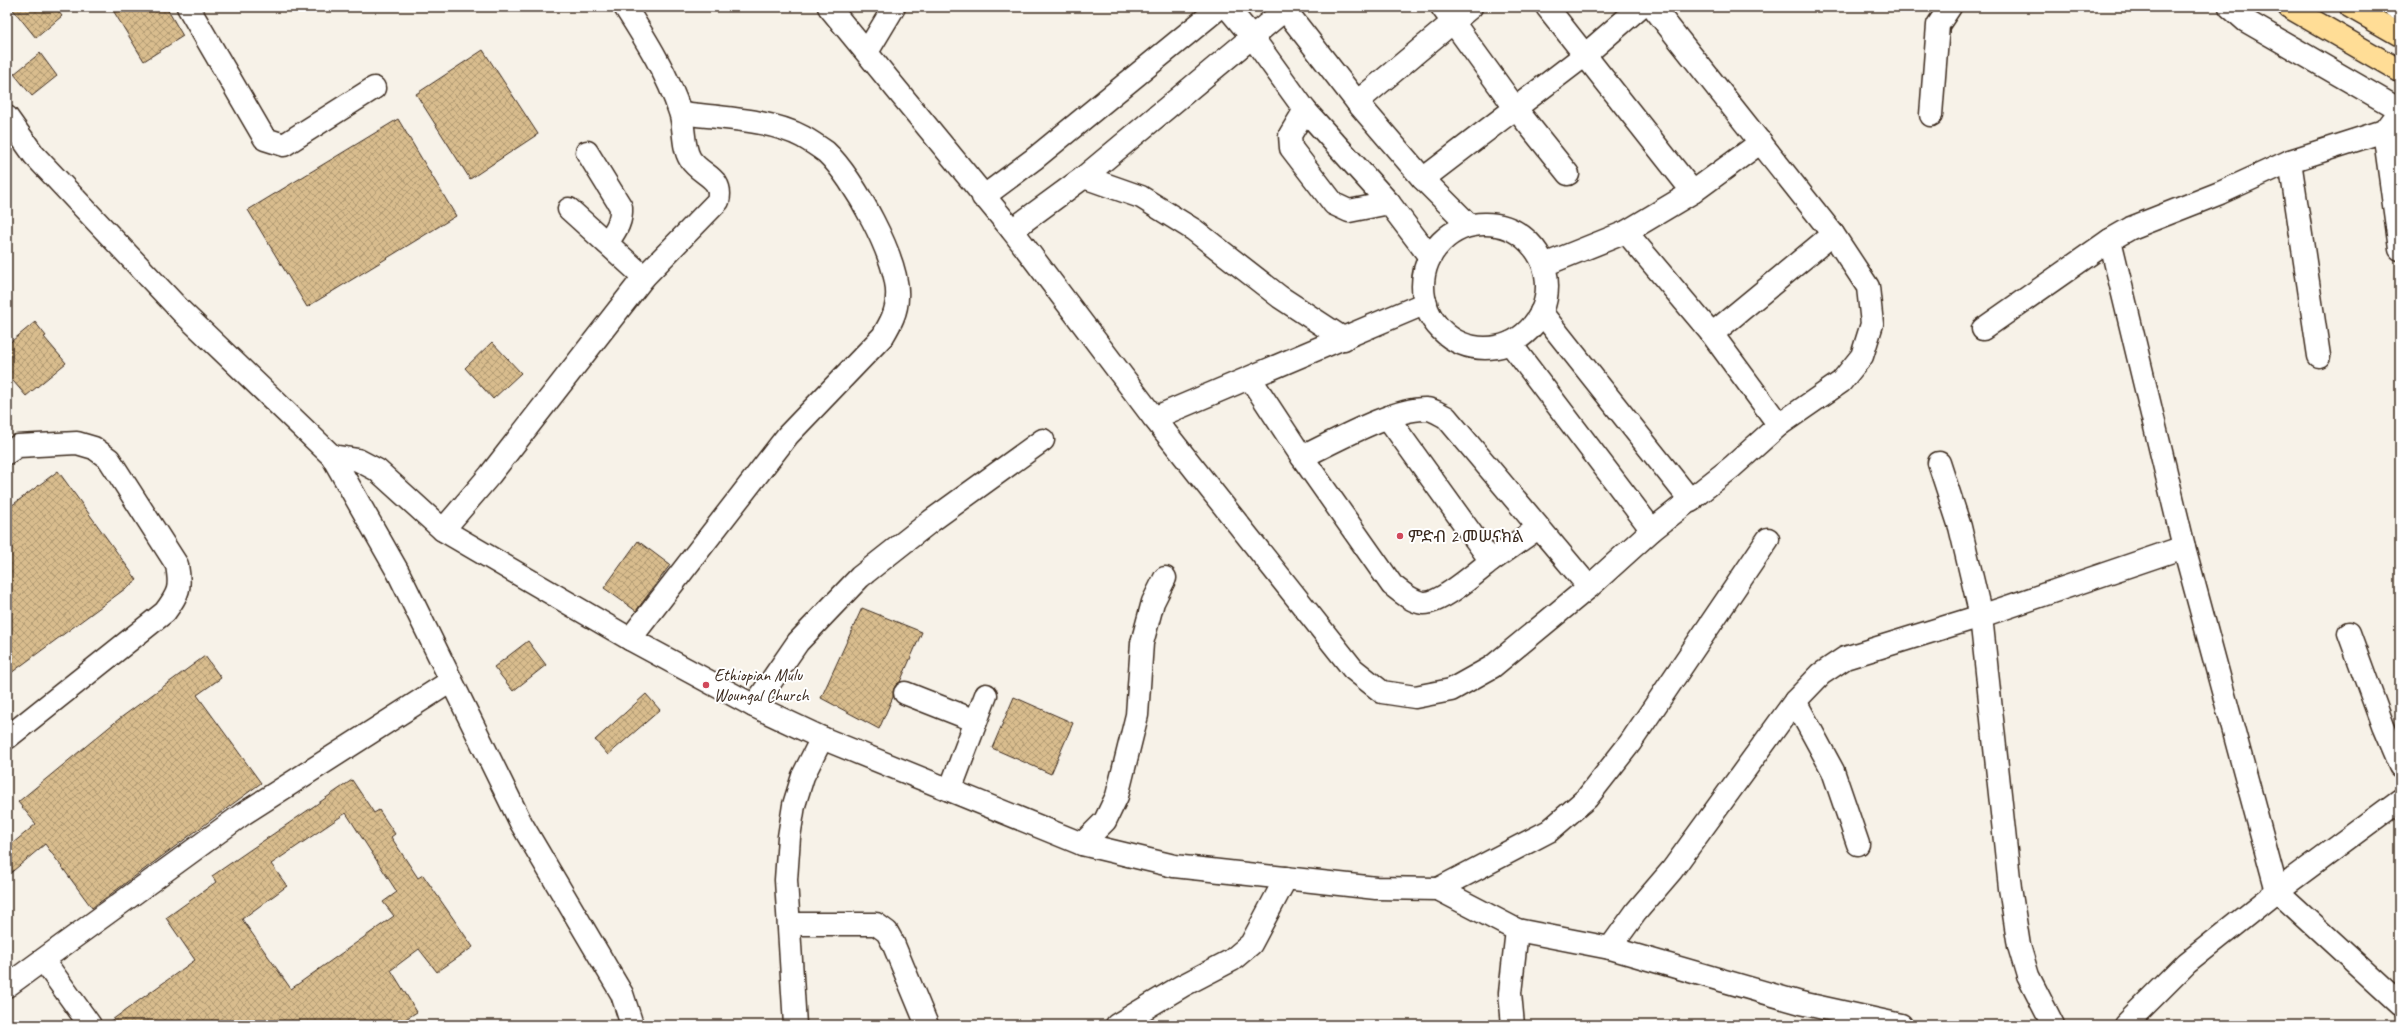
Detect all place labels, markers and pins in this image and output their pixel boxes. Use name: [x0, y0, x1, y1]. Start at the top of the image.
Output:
place label: ምድብ 2 መሠናክል: [1408, 526, 1524, 547]
marker: ምድብ 2 መሠናክል: [1395, 531, 1405, 541]
place label: Ethiopian Mulu Woungal Church: [714, 665, 810, 706]
marker: Ethiopian Mulu Woungal Church: [701, 680, 711, 690]

